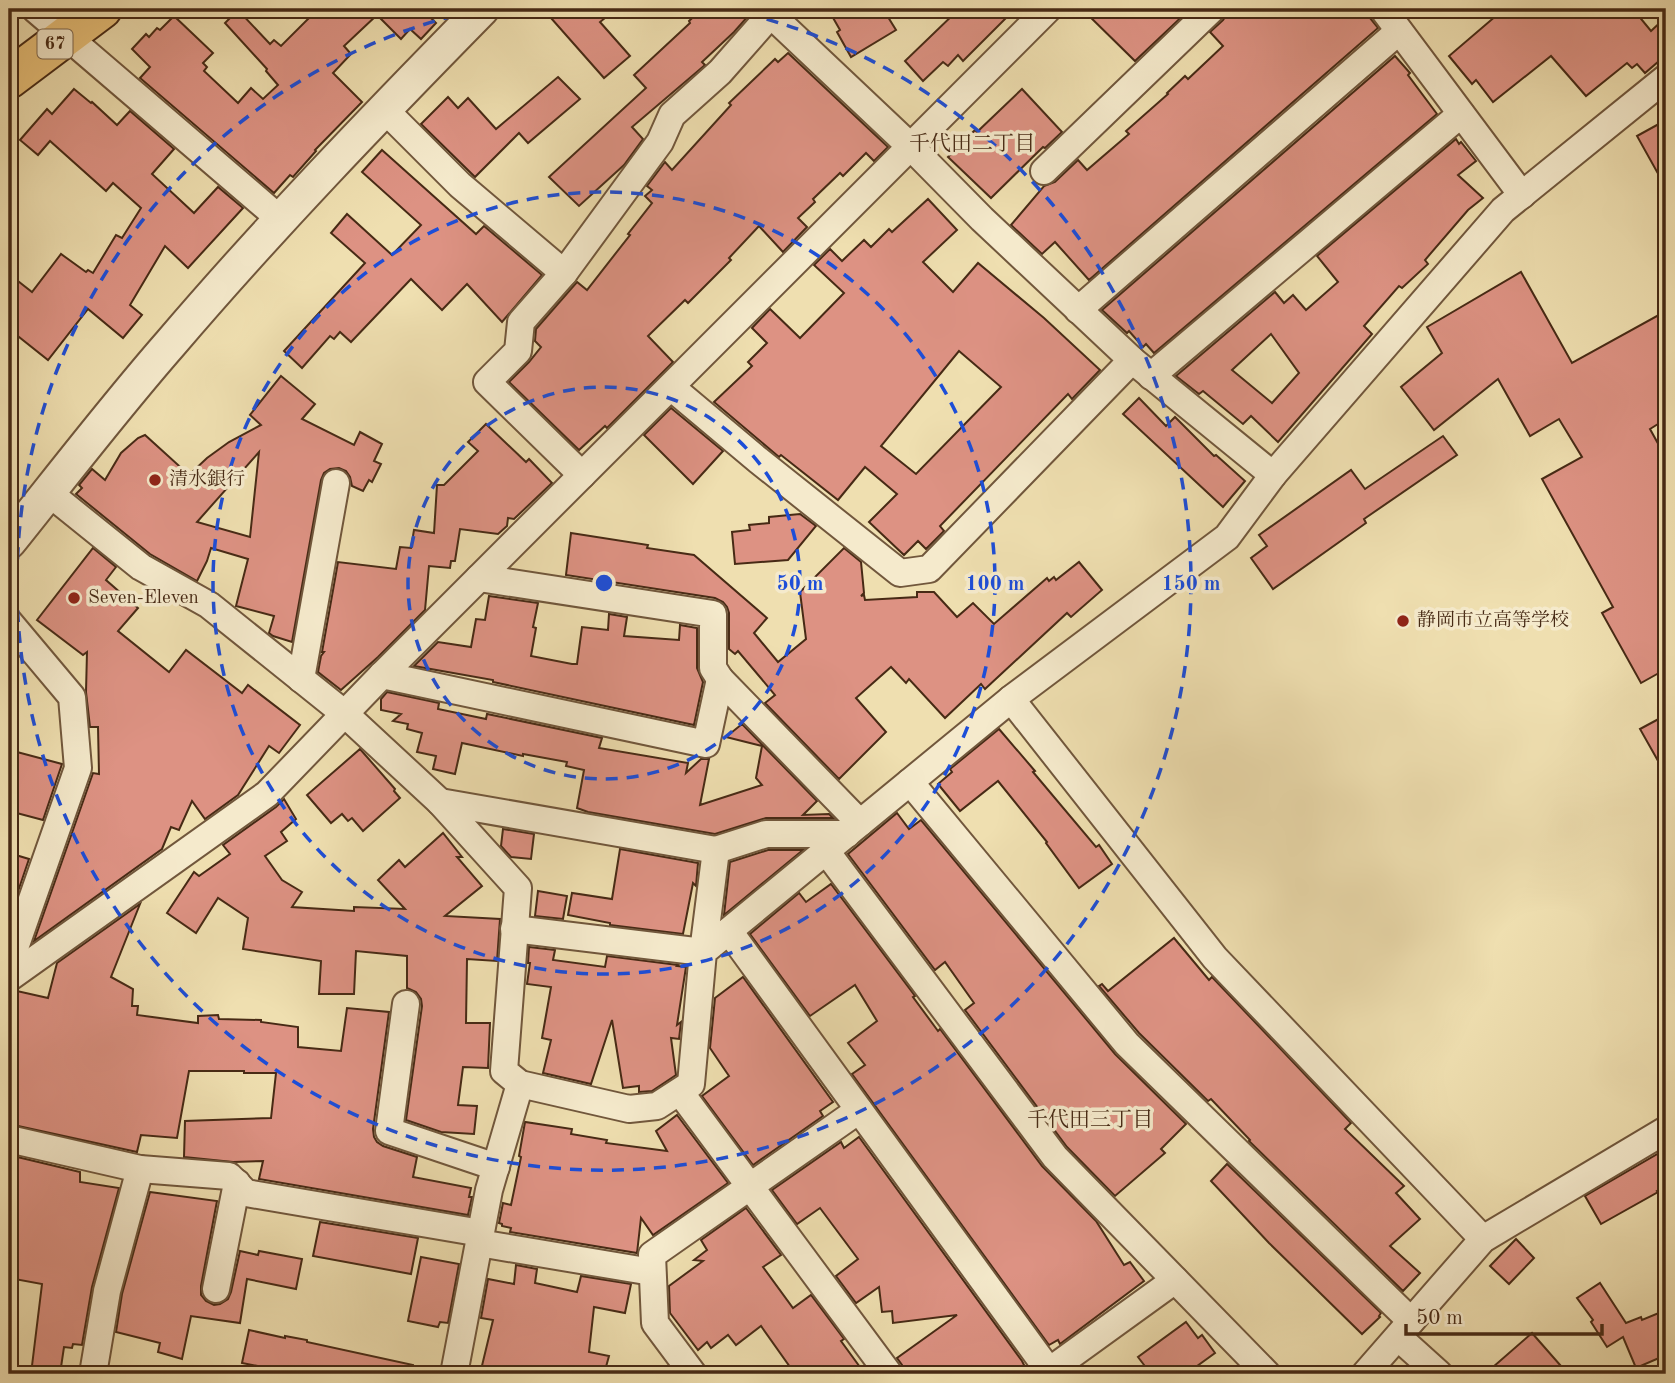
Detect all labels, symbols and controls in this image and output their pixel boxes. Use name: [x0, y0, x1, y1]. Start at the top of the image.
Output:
road number: 67: [38, 29, 72, 58]
district label: 千代田二丁目: [909, 132, 1035, 155]
place label: 清水銀行: [169, 469, 245, 490]
marker: 清水銀行: [147, 472, 163, 488]
centre of rings: [592, 571, 616, 595]
text: 50 m: [776, 574, 824, 595]
text: 100 m: [965, 574, 1025, 595]
text: 150 m: [1161, 574, 1221, 595]
place label: Seven-Eleven: [88, 589, 199, 608]
marker: Seven-Eleven: [66, 590, 82, 606]
place label: 静岡市立高等学校: [1417, 610, 1569, 631]
marker: 静岡市立高等学校: [1395, 613, 1411, 629]
district label: 千代田三丁目: [1027, 1108, 1153, 1131]
scale bar: [1406, 1292, 1602, 1336]
text: 50 m: [1416, 1308, 1463, 1329]

